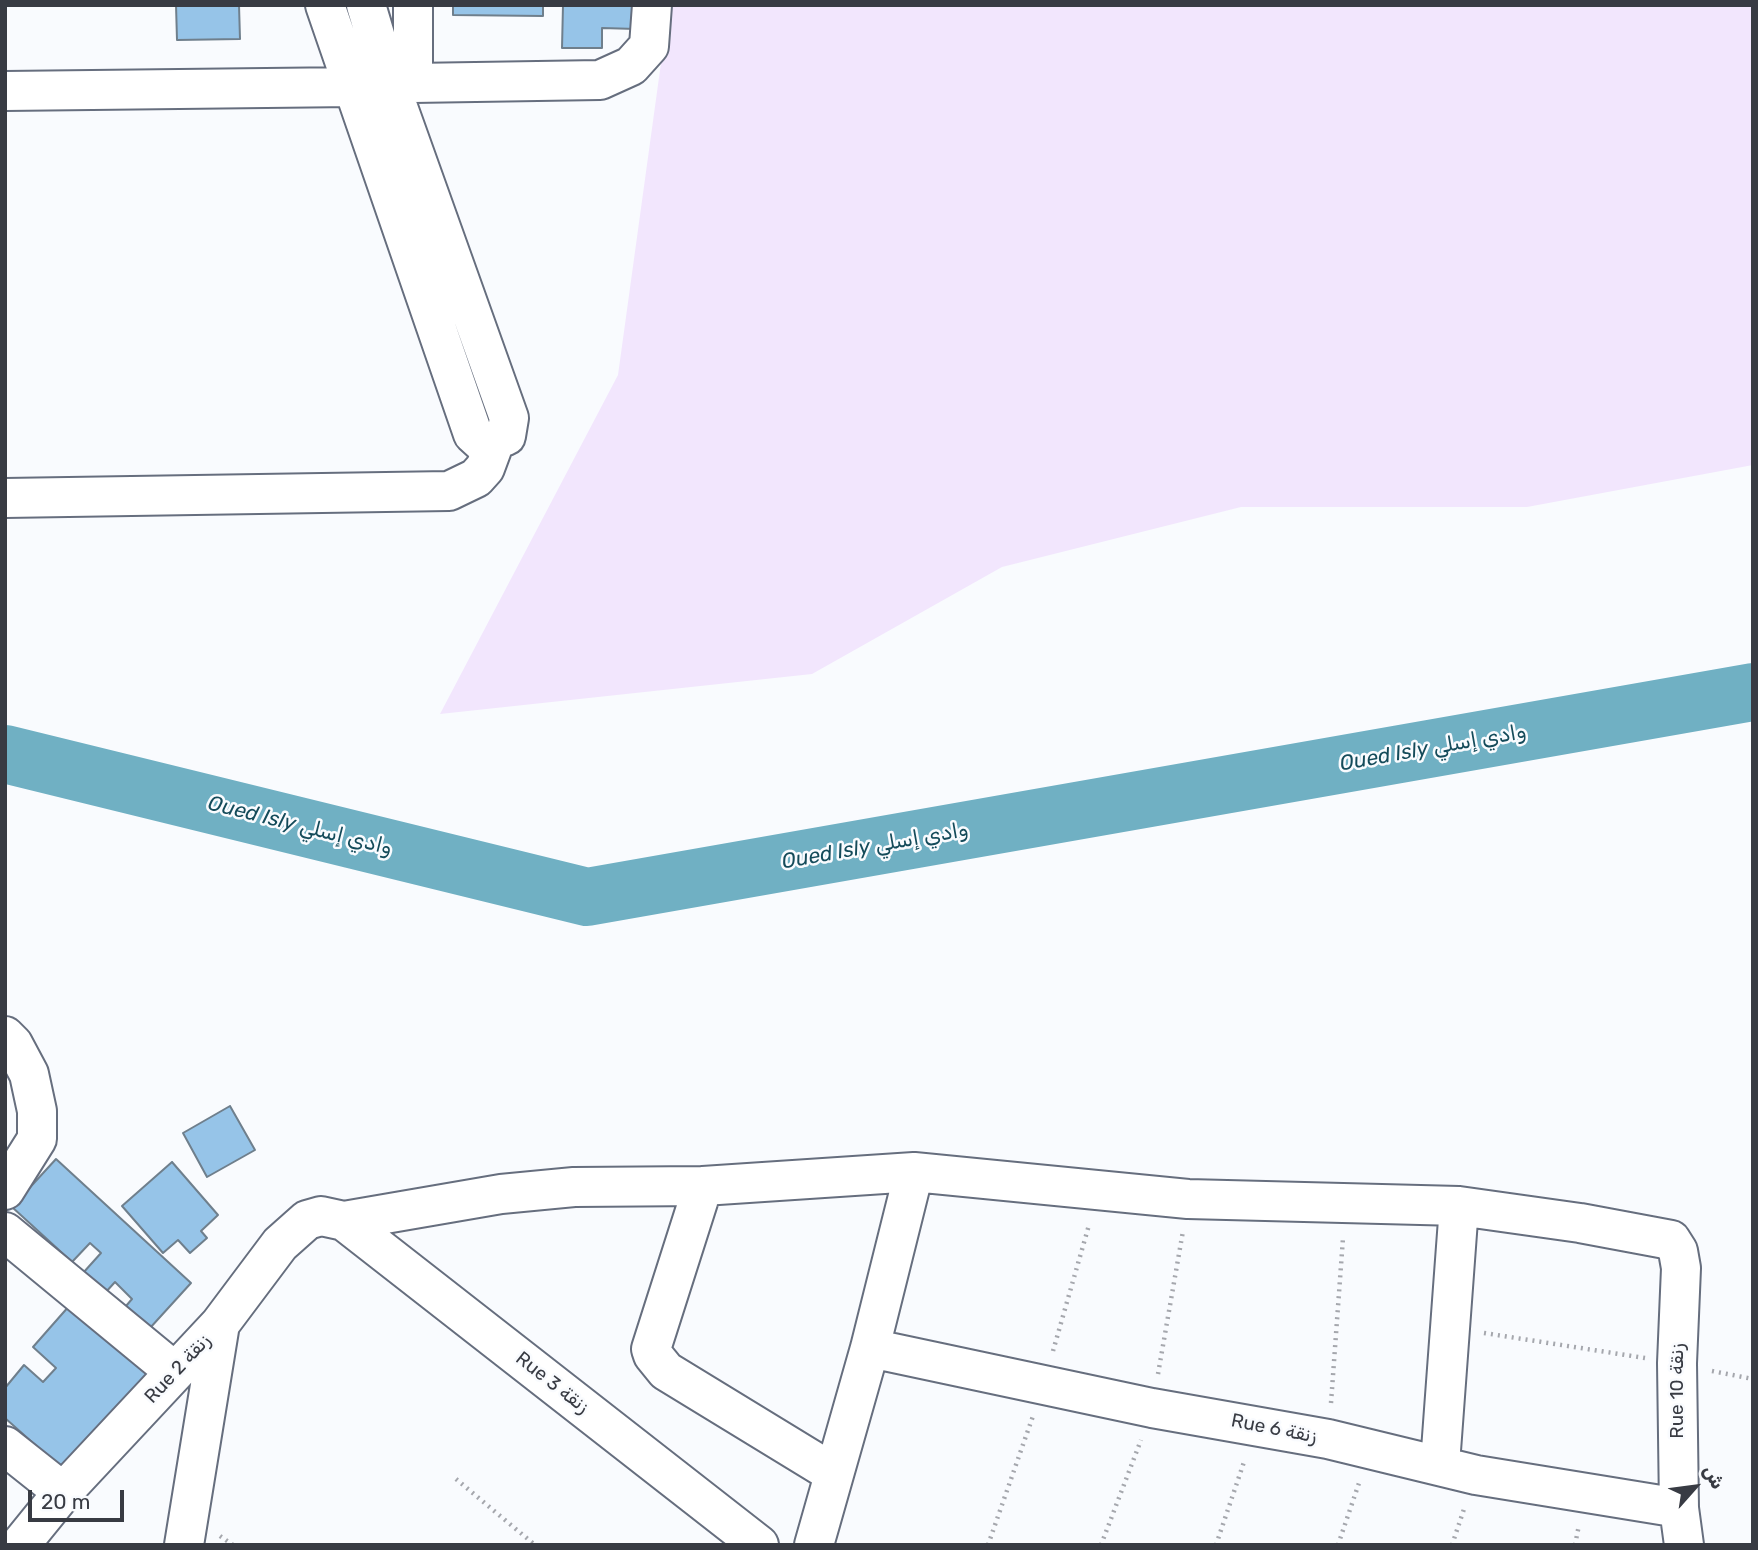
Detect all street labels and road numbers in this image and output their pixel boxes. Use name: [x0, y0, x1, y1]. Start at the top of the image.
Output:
street label: Rue 2 زنقة: [140, 1330, 216, 1408]
street label: Rue 10 زنقة: [1667, 1343, 1689, 1439]
street label: Rue 3 زنقة: [511, 1347, 593, 1419]
street label: Rue 6 زنقة: [1229, 1410, 1319, 1448]

